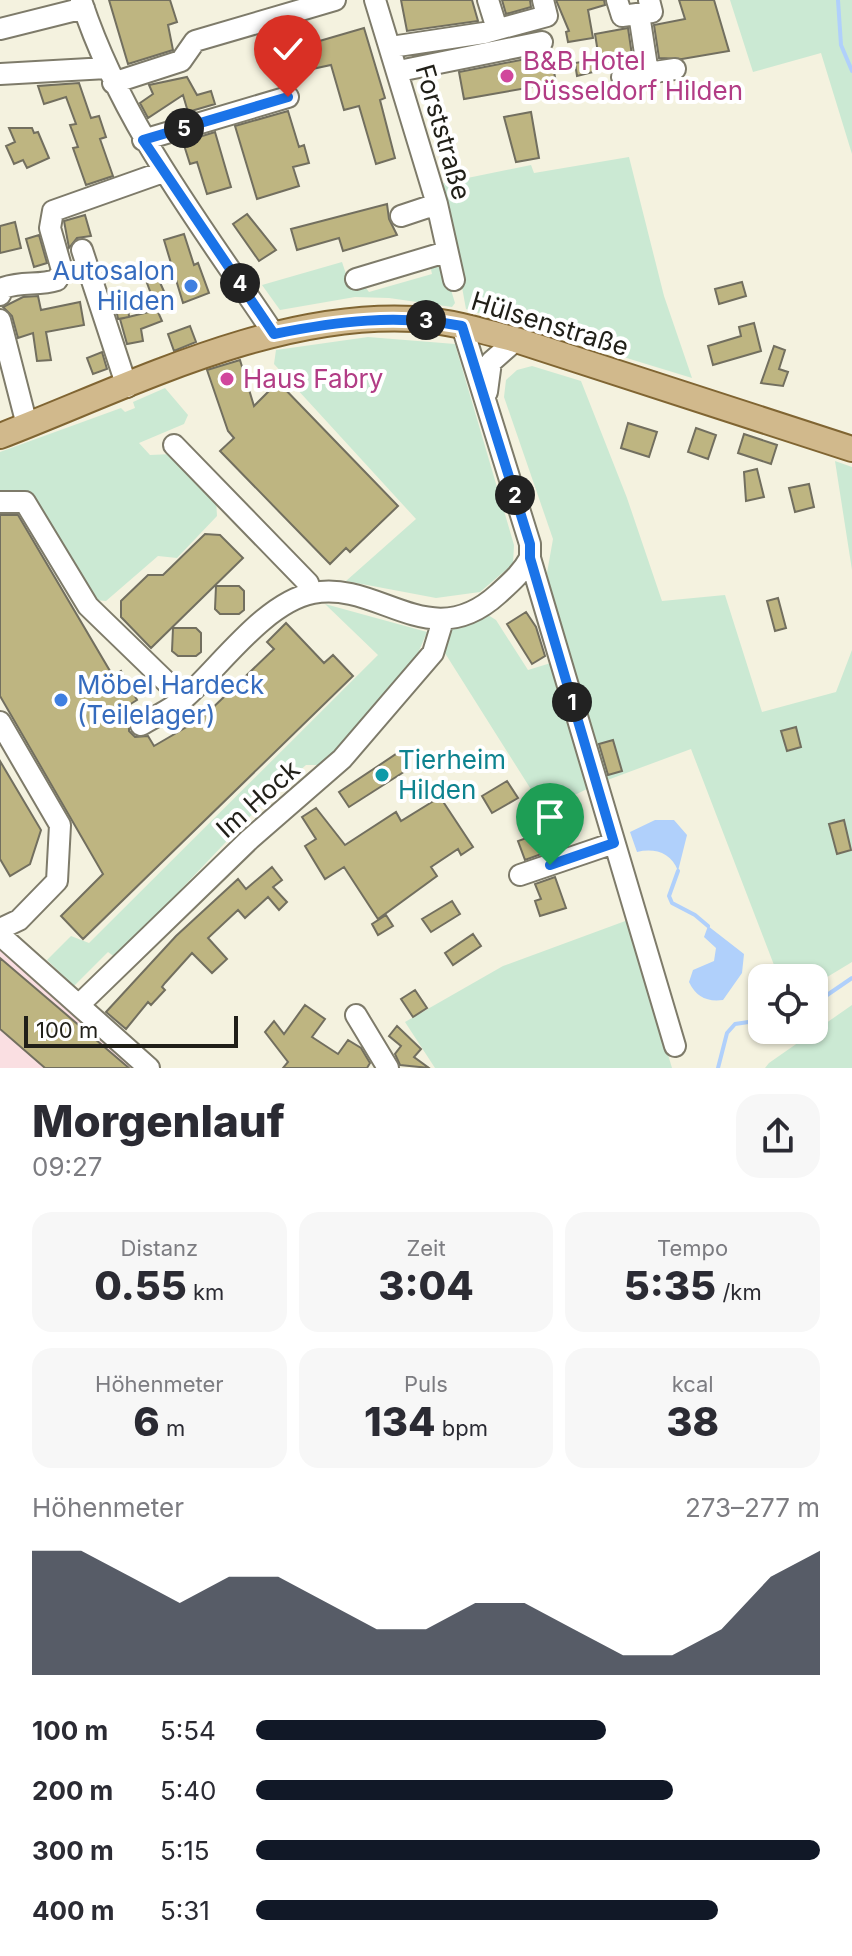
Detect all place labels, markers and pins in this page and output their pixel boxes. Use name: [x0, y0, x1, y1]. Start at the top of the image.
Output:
pin: [254, 15, 322, 97]
place label: B&B Hotel Düsseldorf Hilden: [523, 45, 743, 106]
marker: B&B Hotel Düsseldorf Hilden: [498, 67, 516, 85]
pin: 5: [164, 108, 204, 148]
place label: Autosalon Hilden: [52, 255, 175, 316]
pin: 4: [220, 263, 260, 303]
marker: Autosalon Hilden: [182, 277, 200, 295]
pin: 3: [406, 300, 446, 340]
place label: Haus Fabry: [243, 363, 383, 394]
marker: Haus Fabry: [218, 370, 236, 388]
pin: 2: [495, 475, 535, 515]
place label: Möbel Hardeck (Teilelager): [77, 669, 264, 730]
pin: 1: [552, 682, 592, 722]
marker: Möbel Hardeck (Teilelager): [52, 691, 70, 709]
place label: Tierheim Hilden: [398, 744, 506, 805]
marker: Tierheim Hilden: [373, 766, 391, 784]
pin: [516, 783, 584, 865]

